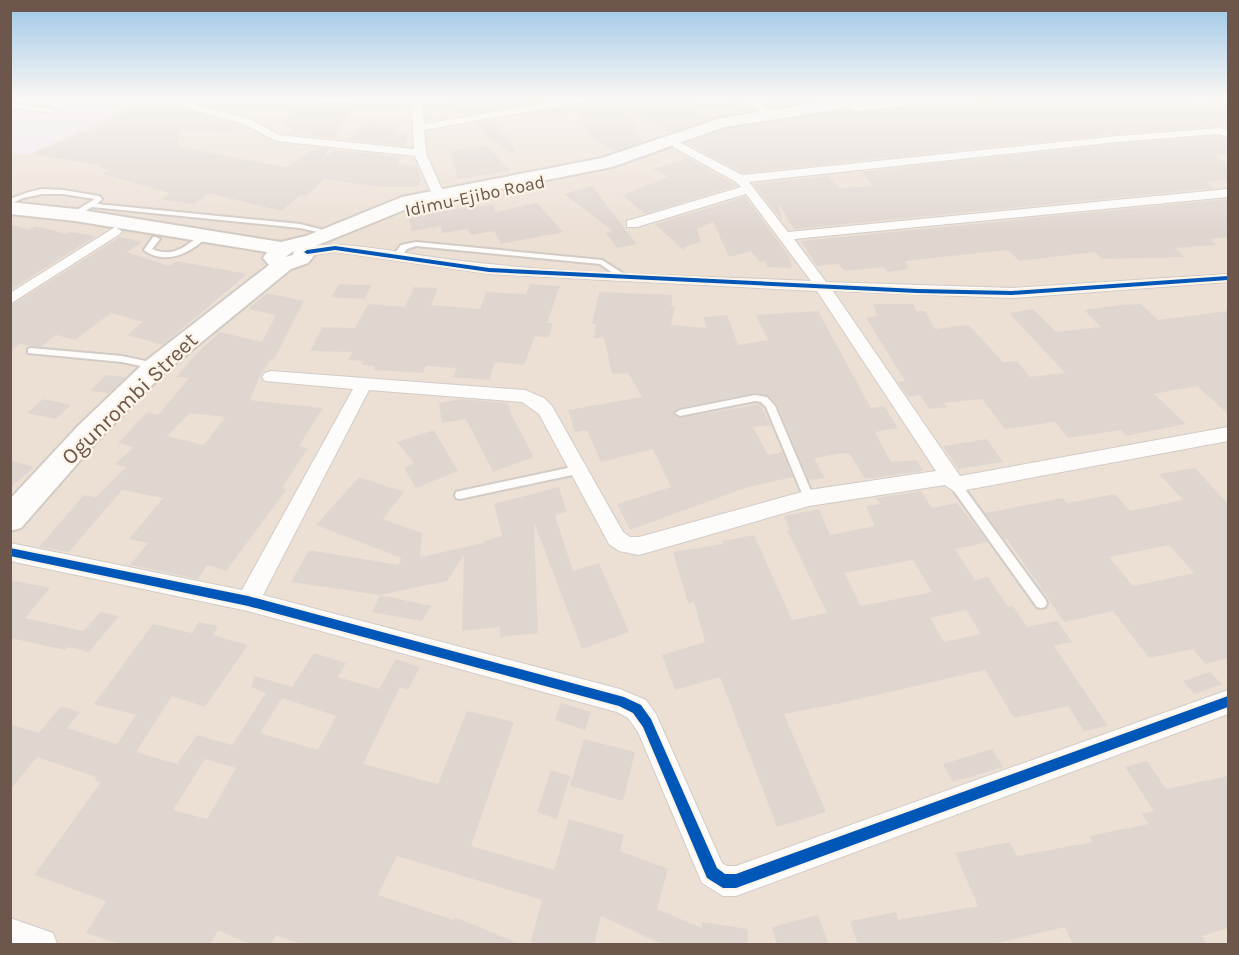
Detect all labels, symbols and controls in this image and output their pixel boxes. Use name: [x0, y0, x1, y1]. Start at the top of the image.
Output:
street label: Idimu-Ejibo Road: [403, 170, 547, 222]
street label: Ogunrombi Street: [56, 327, 203, 470]

